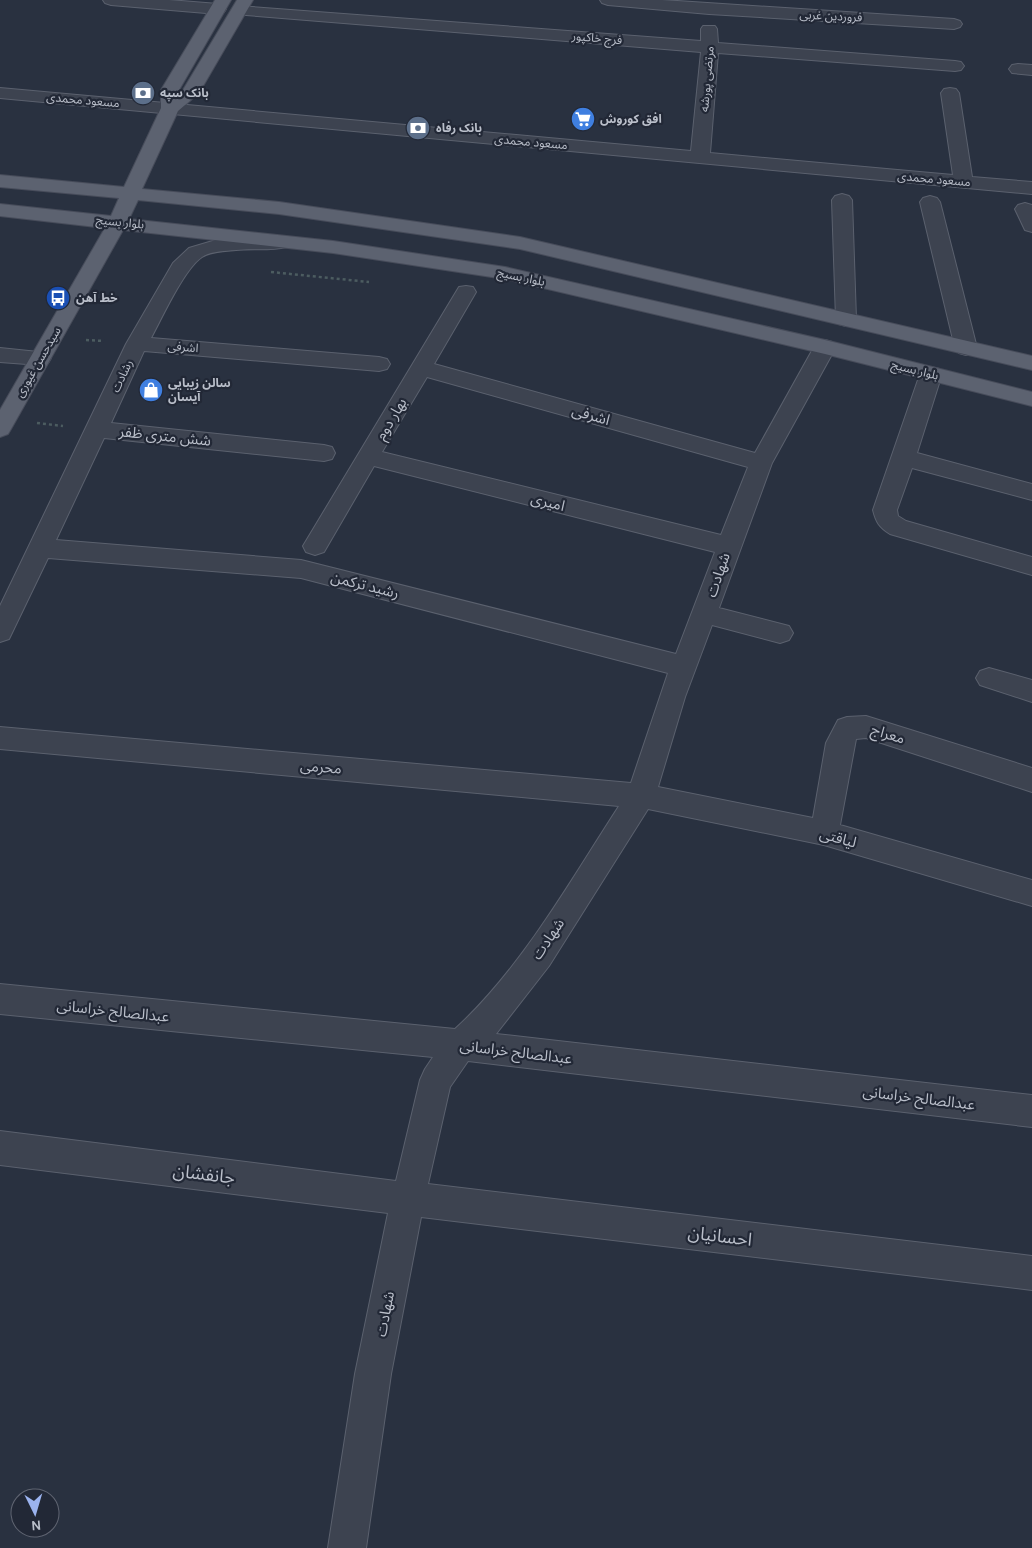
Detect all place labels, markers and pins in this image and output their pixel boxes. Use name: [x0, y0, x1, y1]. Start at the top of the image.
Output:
bank icon: بانک سپه: [130, 80, 156, 106]
place label: بانک سپه: [160, 86, 209, 102]
supermarket icon: افق کوروش: [570, 106, 596, 132]
place label: افق کوروش: [600, 112, 662, 126]
bank icon: بانک رفاه: [405, 115, 431, 141]
place label: بانک رفاه: [436, 121, 482, 135]
bus stop icon: خط آهن: [45, 285, 71, 311]
place label: خط آهن: [76, 291, 118, 305]
place label: سالن زیبایی آیسان: [168, 376, 231, 404]
shop icon: سالن زیبایی آیسان: [138, 377, 164, 403]

